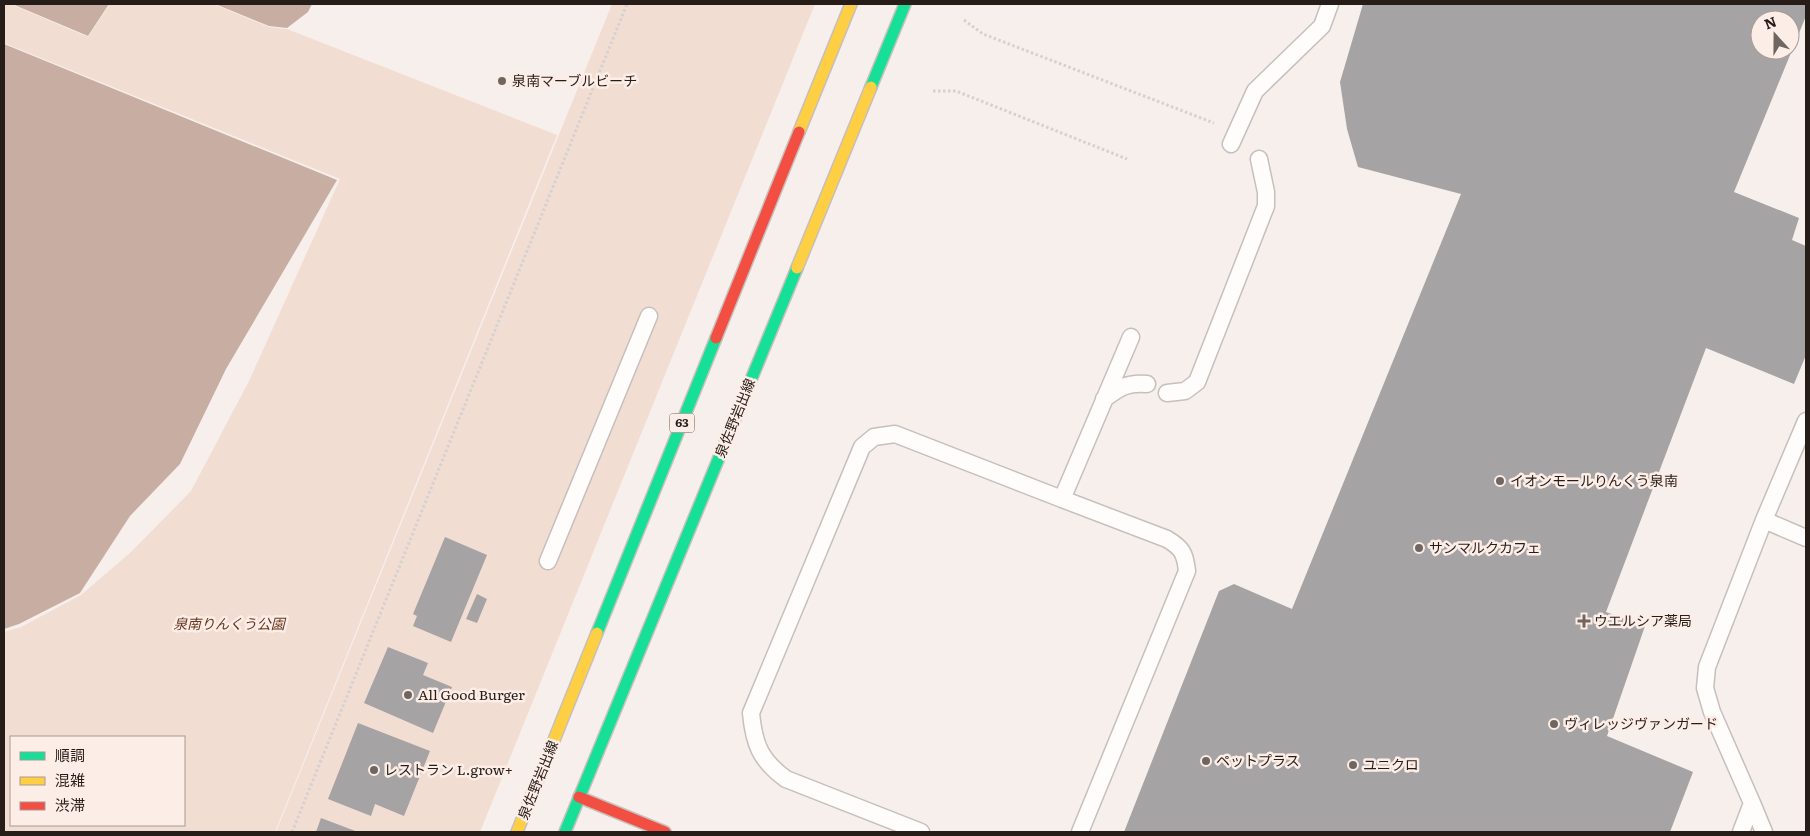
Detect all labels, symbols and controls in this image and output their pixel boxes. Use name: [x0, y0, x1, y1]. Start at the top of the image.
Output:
north arrow: [1750, 10, 1800, 60]
text: N: [1761, 10, 1779, 33]
place label: 泉南マーブルビーチ: [512, 70, 637, 90]
marker: 泉南マーブルビーチ: [496, 75, 508, 87]
street label: 泉佐野岩出線: [709, 375, 759, 460]
road number: 63: [670, 413, 694, 432]
place label: イオンモールりんくう泉南: [1510, 470, 1678, 490]
marker: イオンモールりんくう泉南: [1494, 475, 1506, 487]
place label: サンマルクカフェ: [1429, 537, 1541, 557]
marker: サンマルクカフェ: [1413, 542, 1425, 554]
place label: ウエルシア薬局: [1594, 610, 1692, 630]
park label: 泉南りんくう公園: [173, 613, 287, 633]
marker: ウエルシア薬局: [1578, 615, 1590, 627]
place label: All Good Burger: [418, 684, 525, 704]
marker: All Good Burger: [402, 689, 414, 701]
place label: ヴィレッジヴァンガード: [1564, 713, 1718, 733]
marker: ヴィレッジヴァンガード: [1548, 718, 1560, 730]
legend: [10, 736, 185, 826]
street label: 泉佐野岩出線: [512, 737, 562, 822]
text: 順調: [55, 743, 85, 766]
place label: ペットプラス: [1216, 750, 1300, 770]
place label: ユニクロ: [1363, 754, 1419, 774]
marker: ペットプラス: [1200, 755, 1212, 767]
place label: レストラン L.grow+: [384, 759, 513, 779]
marker: ユニクロ: [1347, 759, 1359, 771]
marker: レストラン L.grow+: [368, 764, 380, 776]
text: 混雑: [55, 768, 85, 791]
text: 渋滞: [55, 793, 85, 816]

